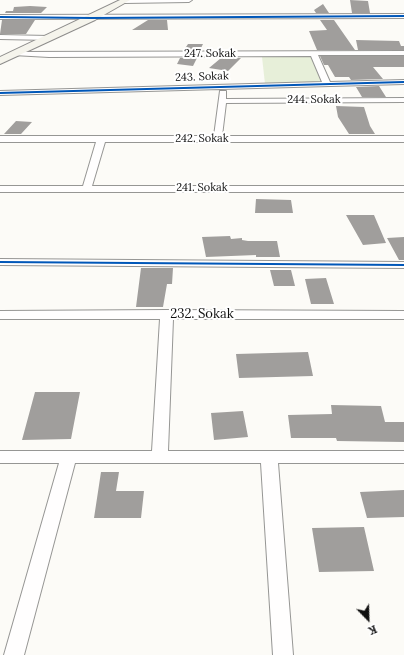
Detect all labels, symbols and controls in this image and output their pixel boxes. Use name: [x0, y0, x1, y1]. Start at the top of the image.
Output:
street label: 247. Sokak: [184, 47, 236, 61]
street label: 243. Sokak: [175, 69, 229, 85]
street label: 244. Sokak: [287, 93, 341, 107]
street label: 242. Sokak: [175, 132, 229, 146]
street label: 241. Sokak: [176, 181, 228, 195]
street label: 232. Sokak: [170, 306, 234, 322]
north arrow: [348, 599, 388, 639]
text: K: [366, 622, 379, 638]

